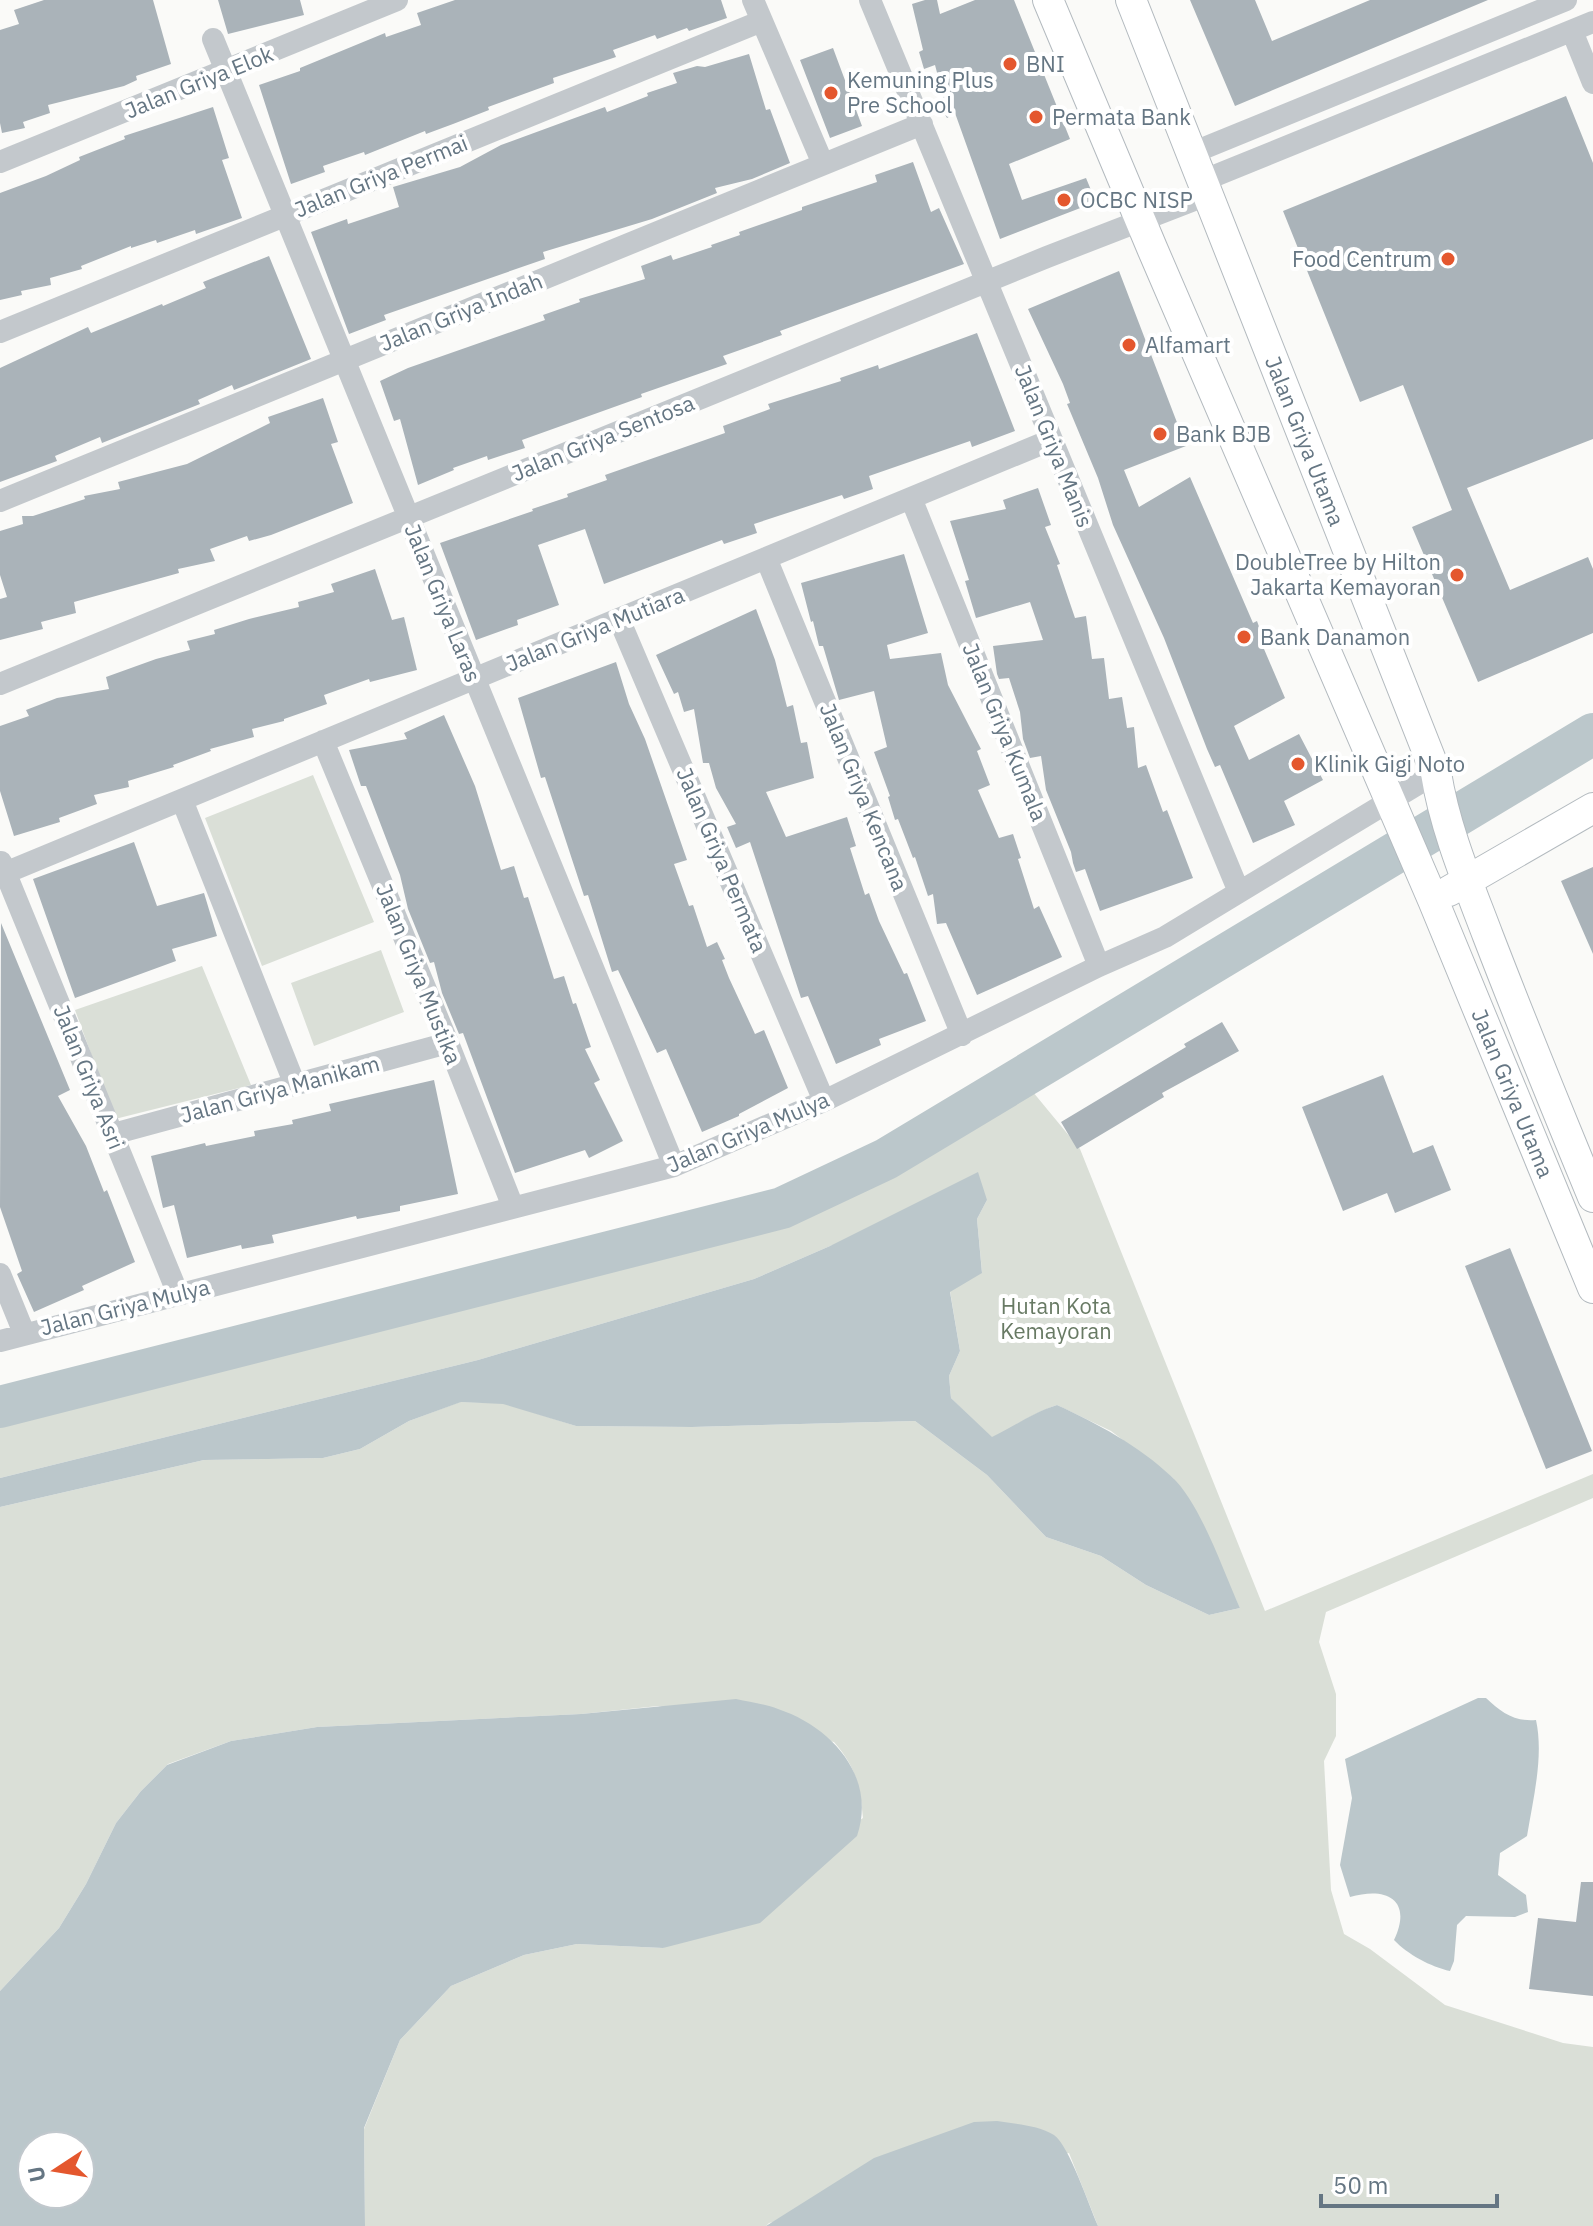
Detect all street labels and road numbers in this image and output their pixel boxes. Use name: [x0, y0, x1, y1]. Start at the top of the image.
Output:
street label: Jalan Griya Elok: [120, 38, 278, 124]
street label: Jalan Griya Permai: [290, 128, 472, 224]
street label: Jalan Griya Indah: [375, 266, 547, 357]
street label: Jalan Griya Utama: [1259, 352, 1352, 530]
street label: Jalan Griya Manis: [1009, 360, 1100, 532]
street label: Jalan Griya Sentosa: [507, 388, 699, 487]
street label: Jalan Griya Laras: [399, 519, 488, 686]
street label: Jalan Griya Mutiara: [501, 579, 689, 678]
street label: Jalan Griya Kumala: [956, 638, 1055, 825]
street label: Jalan Griya Kencana: [814, 699, 915, 895]
street label: Jalan Griya Permata: [670, 763, 775, 957]
street label: Jalan Griya Mustika: [370, 879, 469, 1069]
street label: Jalan Griya Asri: [47, 1000, 132, 1153]
street label: Jalan Griya Utama: [1465, 1004, 1561, 1182]
street label: Jalan Griya Manikam: [177, 1048, 383, 1129]
street label: Jalan Griya Mulya: [662, 1084, 834, 1179]
street label: Jalan Griya Mulya: [37, 1271, 213, 1342]

